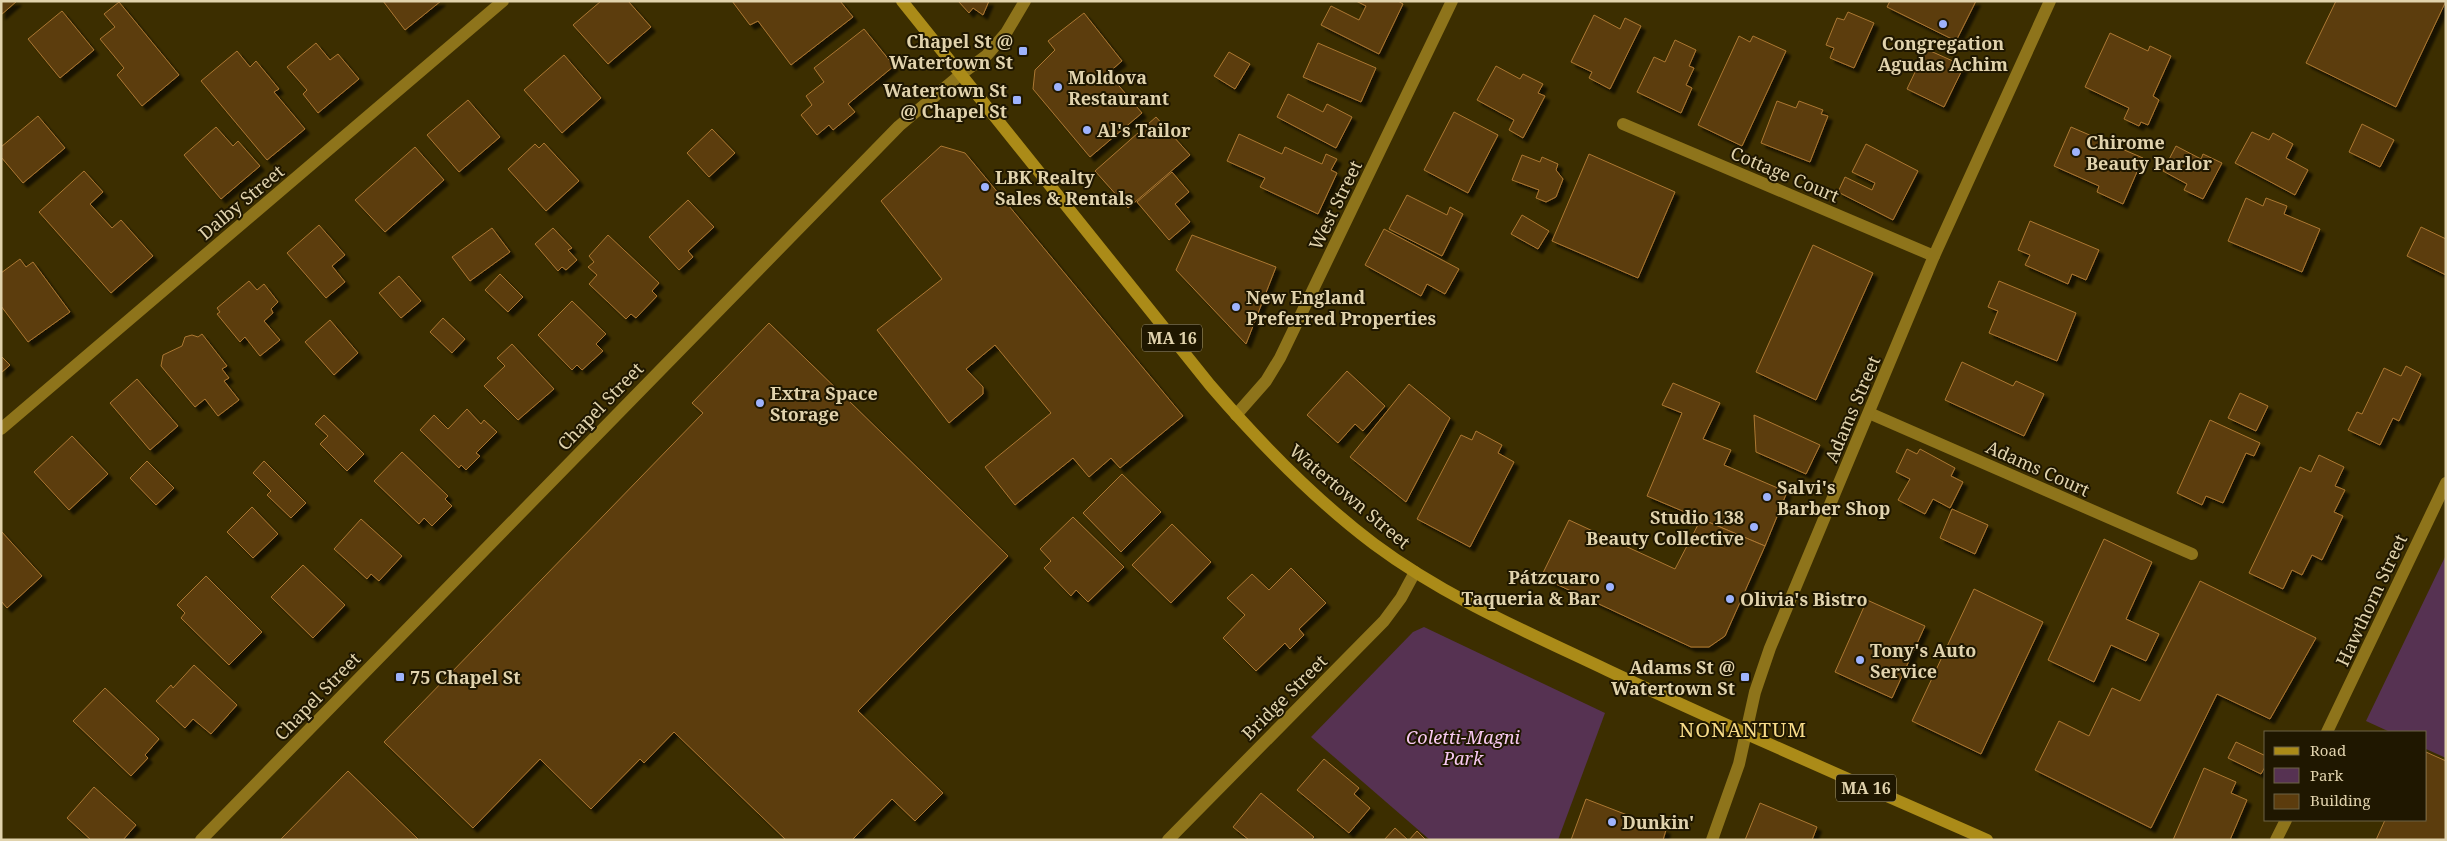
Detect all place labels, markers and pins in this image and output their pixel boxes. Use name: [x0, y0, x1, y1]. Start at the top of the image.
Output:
marker: Congregation Agudas Achim: [1937, 18, 1949, 30]
place label: Chapel St @ Watertown St: [889, 29, 1013, 74]
place label: Congregation Agudas Achim: [1878, 31, 2008, 76]
marker: Chapel St @ Watertown St: [1017, 45, 1029, 57]
place label: Moldova Restaurant: [1068, 65, 1169, 110]
place label: Watertown St @ Chapel St: [883, 78, 1007, 123]
marker: Moldova Restaurant: [1052, 81, 1064, 93]
marker: Watertown St @ Chapel St: [1011, 94, 1023, 106]
place label: Al's Tailor: [1097, 118, 1191, 142]
marker: Al's Tailor: [1081, 124, 1093, 136]
place label: Chirome Beauty Parlor: [2086, 130, 2213, 175]
marker: Chirome Beauty Parlor: [2070, 146, 2082, 158]
place label: LBK Realty Sales & Rentals: [995, 165, 1134, 210]
marker: LBK Realty Sales & Rentals: [979, 181, 991, 193]
place label: New England Preferred Properties: [1246, 285, 1436, 330]
marker: New England Preferred Properties: [1230, 301, 1242, 313]
place label: Extra Space Storage: [770, 381, 878, 426]
marker: Extra Space Storage: [754, 397, 766, 409]
place label: Salvi's Barber Shop: [1777, 475, 1890, 520]
marker: Salvi's Barber Shop: [1761, 491, 1773, 503]
place label: Studio 138 Beauty Collective: [1586, 505, 1744, 550]
marker: Studio 138 Beauty Collective: [1748, 521, 1760, 533]
place label: Pátzcuaro Taqueria & Bar: [1461, 565, 1601, 610]
marker: Pátzcuaro Taqueria & Bar: [1604, 581, 1616, 593]
place label: Olivia's Bistro: [1740, 587, 1868, 611]
marker: Olivia's Bistro: [1724, 593, 1736, 605]
place label: Tony's Auto Service: [1870, 638, 1976, 683]
marker: Tony's Auto Service: [1854, 654, 1866, 666]
place label: Adams St @ Watertown St: [1611, 655, 1735, 700]
place label: 75 Chapel St: [410, 665, 521, 689]
marker: 75 Chapel St: [394, 671, 406, 683]
marker: Adams St @ Watertown St: [1739, 671, 1751, 683]
place label: Dunkin': [1622, 810, 1694, 834]
marker: Dunkin': [1606, 816, 1618, 828]

